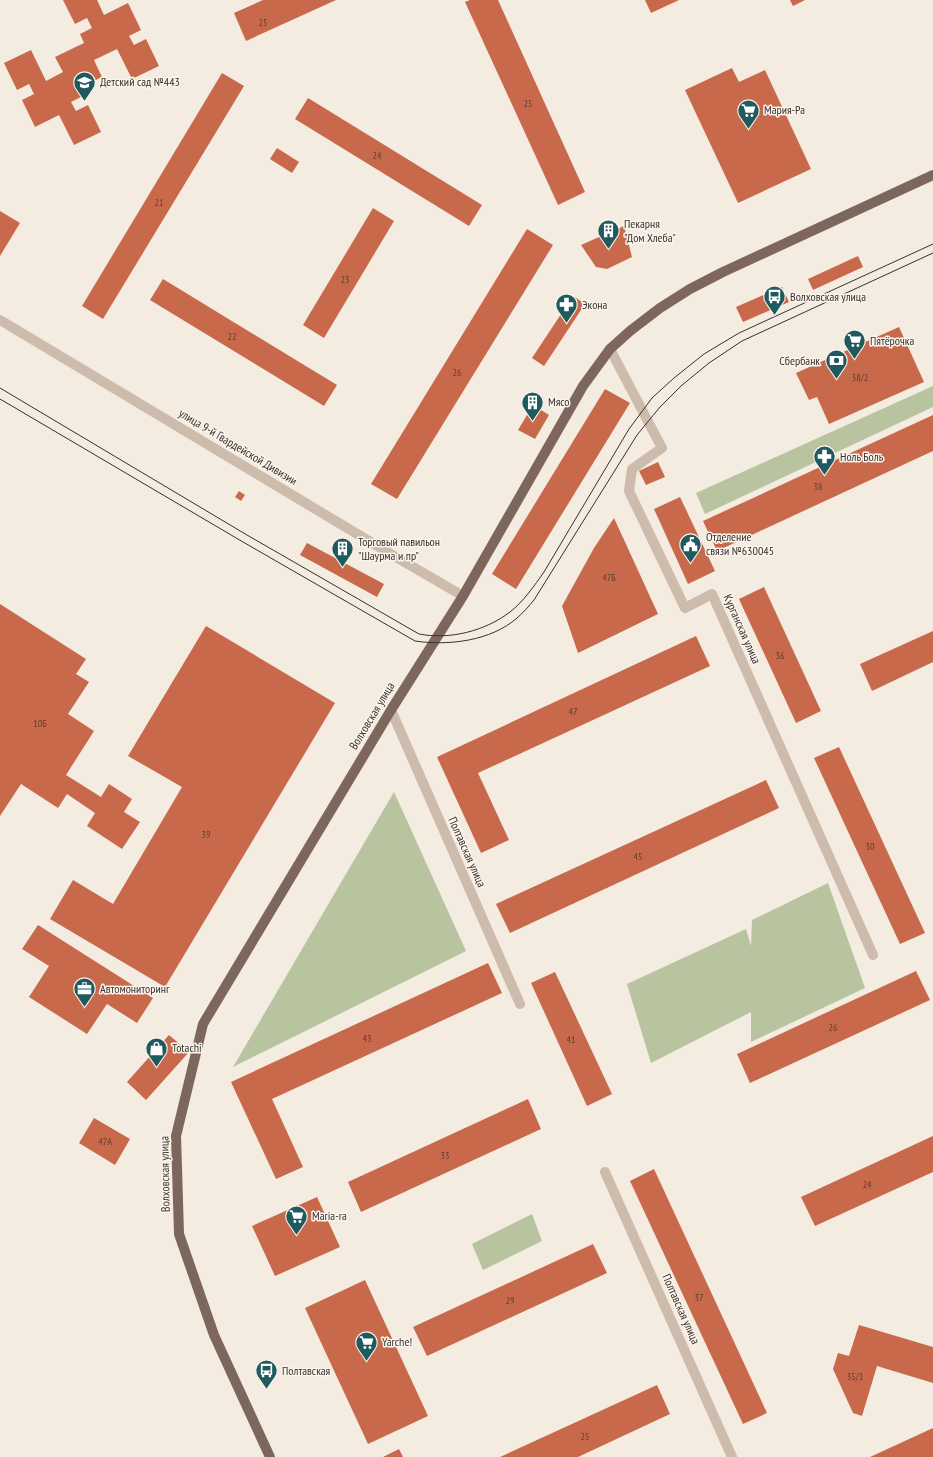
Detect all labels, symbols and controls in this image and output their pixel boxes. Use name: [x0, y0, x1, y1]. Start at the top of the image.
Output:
house number: 25: [259, 16, 268, 29]
school or university icon: Детский сад №443: [72, 69, 98, 102]
place label: Детский сад №443: [100, 74, 180, 89]
house number: 25: [524, 97, 533, 110]
supermarket icon: Мария-Ра: [735, 97, 761, 130]
place label: Мария-Ра: [764, 102, 805, 117]
house number: 24: [373, 149, 382, 162]
house number: 21: [155, 196, 164, 209]
place label: Пекарня "Дом Хлеба": [624, 216, 676, 245]
building icon: Пекарня "Дом Хлеба": [595, 218, 621, 251]
house number: 23: [341, 273, 350, 286]
bus stop icon: Волховская улица: [761, 284, 787, 317]
place label: Волховская улица: [790, 289, 866, 304]
pharmacy icon: Экона: [553, 292, 579, 325]
place label: Экона: [582, 297, 608, 312]
supermarket icon: Пятёрочка: [842, 328, 868, 361]
house number: 22: [228, 330, 237, 343]
place label: Пятёрочка: [870, 333, 914, 348]
bank icon: Сбербанк: [823, 348, 849, 381]
place label: Сбербанк: [779, 353, 820, 368]
house number: 26: [453, 366, 462, 379]
house number: 38/2: [852, 371, 868, 384]
building icon: Мясо: [520, 389, 546, 422]
place label: Мясо: [548, 394, 570, 409]
street label: улица 9-й Гвардейской Дивизии: [176, 405, 300, 488]
pharmacy icon: Ноль Боль: [811, 444, 837, 477]
place label: Ноль Боль: [840, 449, 884, 464]
house number: 38: [814, 480, 823, 493]
place label: Отделение связи №630045: [706, 529, 774, 558]
public building icon: Отделение связи №630045: [677, 531, 703, 564]
place label: Торговый павильон "Шаурма и пр": [358, 534, 440, 563]
building icon: Торговый павильон "Шаурма и пр": [329, 536, 355, 569]
house number: 47Б: [602, 571, 616, 584]
street label: Курганская улица: [720, 592, 765, 666]
house number: 36: [776, 649, 785, 662]
street label: Волховская улица: [346, 679, 398, 752]
house number: 47: [569, 705, 578, 718]
house number: 10Б: [33, 717, 47, 730]
street label: Полтавская улица: [445, 814, 490, 889]
house number: 39: [202, 828, 211, 841]
house number: 30: [866, 840, 875, 853]
house number: 45: [634, 850, 643, 863]
office icon: Автомониторинг: [71, 976, 97, 1009]
place label: Автомониторинг: [100, 981, 170, 996]
house number: 26: [829, 1021, 838, 1034]
house number: 43: [363, 1032, 372, 1045]
house number: 41: [567, 1033, 576, 1046]
shop icon: Totachi: [144, 1035, 170, 1068]
place label: Totachi: [172, 1040, 202, 1055]
house number: 47А: [98, 1135, 112, 1148]
street label: Волховская улица: [156, 1136, 173, 1212]
house number: 33: [441, 1149, 450, 1162]
house number: 24: [863, 1178, 872, 1191]
supermarket icon: Maria-ra: [283, 1203, 309, 1236]
place label: Maria-ra: [312, 1208, 347, 1223]
street label: Полтавская улица: [659, 1271, 704, 1346]
house number: 37: [695, 1291, 704, 1304]
house number: 29: [506, 1294, 515, 1307]
supermarket icon: Yarche!: [353, 1329, 379, 1362]
place label: Yarche!: [382, 1334, 412, 1349]
bus stop icon: Полтавская: [253, 1358, 279, 1391]
place label: Полтавская: [282, 1363, 331, 1378]
house number: 35/1: [847, 1370, 863, 1383]
house number: 25: [581, 1430, 590, 1443]

